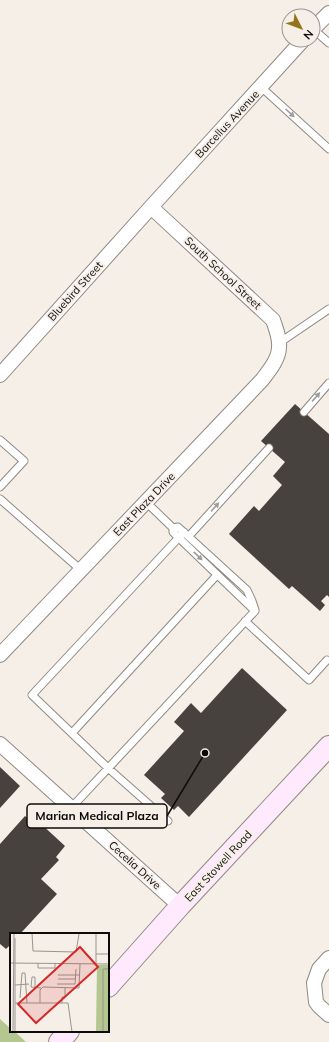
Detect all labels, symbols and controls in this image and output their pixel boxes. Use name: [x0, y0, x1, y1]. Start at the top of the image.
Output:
north arrow: [281, 8, 321, 48]
text: N: [300, 27, 316, 42]
street label: Barcellus Avenue: [192, 87, 262, 161]
one-way arrow: [285, 109, 295, 118]
street label: South School Street: [182, 234, 264, 312]
street label: Bluebird Street: [45, 258, 106, 324]
one-way arrow: [312, 392, 321, 403]
street label: East Plaza Drive: [110, 469, 178, 539]
one-way arrow: [211, 502, 220, 513]
one-way arrow: [193, 551, 203, 561]
callout: Marian Medical Plaza: [27, 804, 167, 828]
text: Marian Medical Plaza: [35, 808, 159, 823]
street label: East Stowell Road: [181, 827, 255, 905]
street label: Cecelia Drive: [106, 838, 164, 892]
inset map: [10, 933, 109, 1032]

